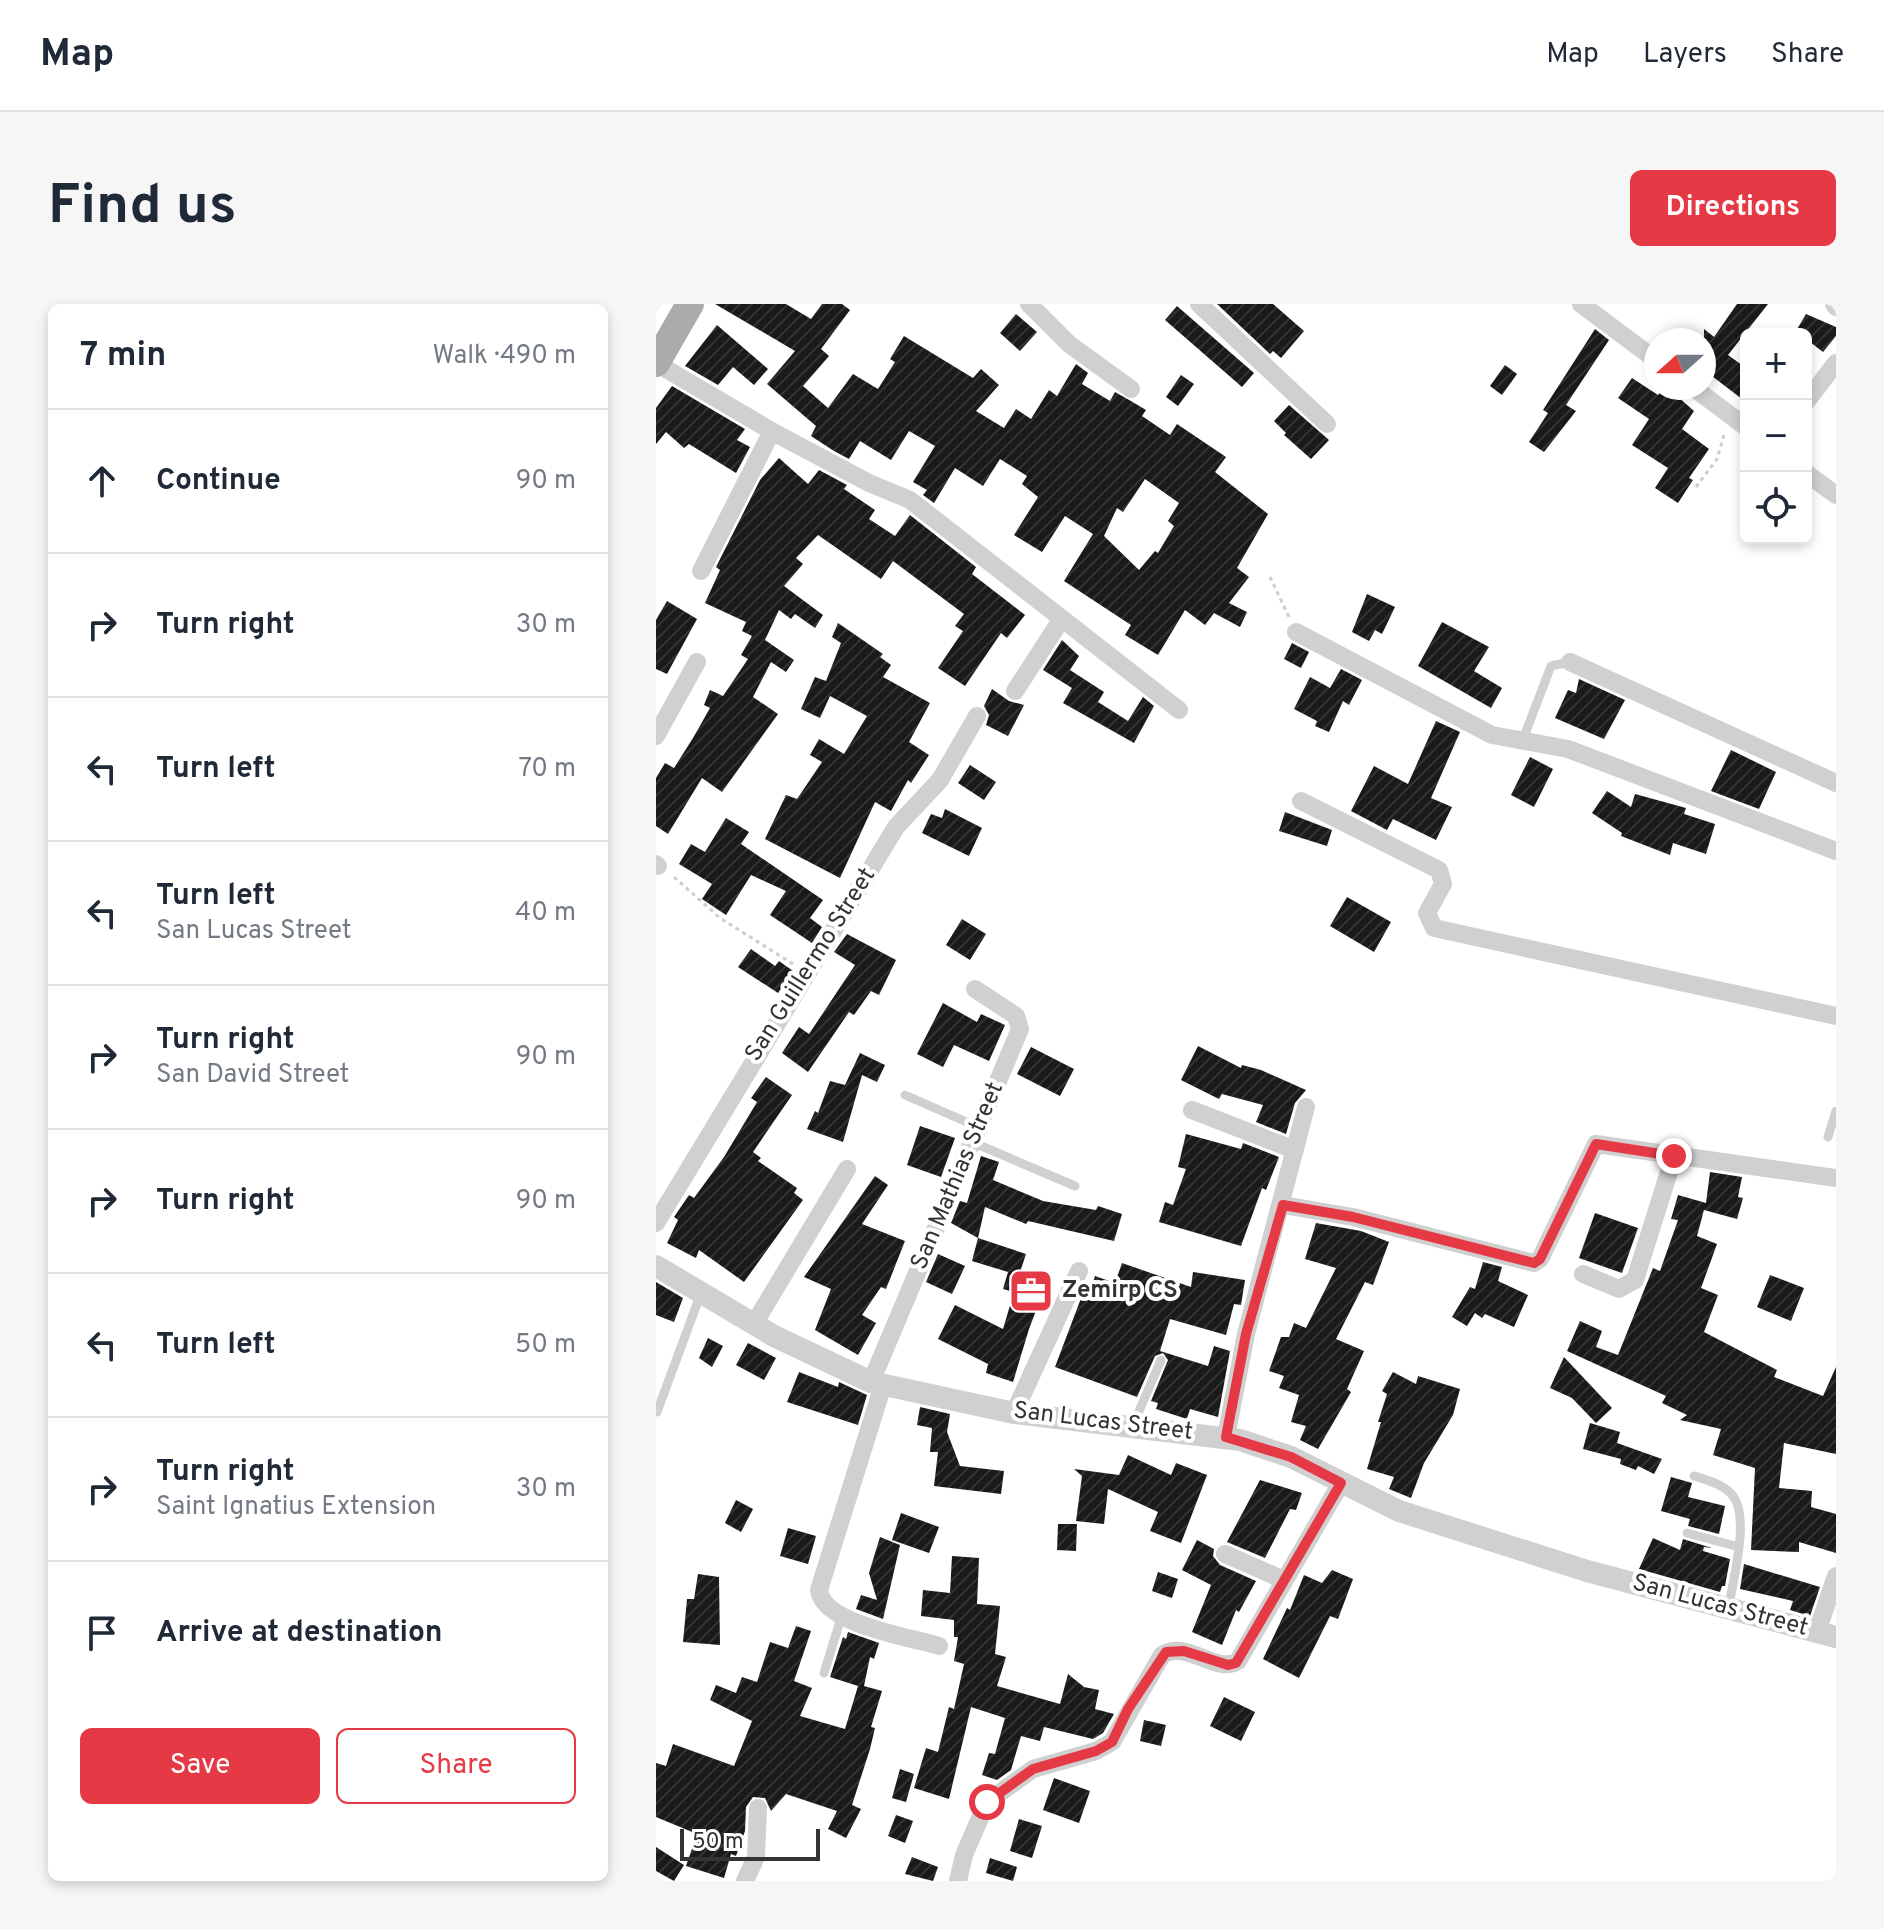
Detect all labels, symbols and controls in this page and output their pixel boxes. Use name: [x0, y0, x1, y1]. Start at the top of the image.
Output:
text: Map: [40, 31, 114, 80]
text: Map: [1546, 37, 1599, 73]
text: Layers: [1643, 37, 1727, 73]
text: Share: [1771, 37, 1844, 73]
button: Directions: [1630, 170, 1836, 246]
text: Find us: [48, 173, 237, 243]
north arrow: [1644, 328, 1716, 400]
map controls: [1740, 328, 1812, 544]
button: +: [1740, 328, 1812, 400]
text: 7 min: [80, 335, 166, 378]
text: Walk · 490 m: [432, 340, 576, 373]
button: −: [1740, 400, 1812, 472]
icon: ahead: [80, 459, 124, 503]
text: Continue: [156, 463, 281, 500]
text: 90 m: [516, 465, 576, 498]
button: locate: [1740, 472, 1812, 544]
icon: right: [80, 603, 124, 647]
text: Turn right: [156, 607, 294, 644]
text: 30 m: [516, 609, 576, 642]
icon: left: [80, 747, 124, 791]
text: Turn left: [156, 751, 276, 788]
text: 70 m: [518, 753, 576, 786]
street label: San Guillermo Street: [739, 862, 883, 1068]
text: Turn left: [156, 878, 276, 915]
icon: left: [80, 891, 124, 935]
text: 40 m: [515, 897, 576, 930]
text: San Lucas Street: [156, 915, 352, 948]
text: Turn right: [156, 1022, 294, 1059]
icon: right: [80, 1035, 124, 1079]
text: 90 m: [516, 1041, 576, 1074]
text: San David Street: [156, 1059, 349, 1092]
street label: San Mathias Street: [905, 1078, 1011, 1274]
route end: [1656, 1138, 1692, 1174]
icon: right: [80, 1179, 124, 1223]
text: Turn right: [156, 1183, 294, 1220]
text: 90 m: [516, 1185, 576, 1218]
office icon: Zemirp CS: [1007, 1267, 1055, 1315]
place label: Zemirp CS: [1062, 1276, 1178, 1306]
icon: left: [80, 1323, 124, 1367]
text: Turn left: [156, 1327, 276, 1364]
text: 50 m: [515, 1329, 576, 1362]
street label: San Lucas Street: [1012, 1396, 1194, 1448]
text: Turn right: [156, 1454, 294, 1491]
icon: right: [80, 1467, 124, 1511]
text: 30 m: [516, 1473, 576, 1506]
text: Saint Ignatius Extension: [156, 1491, 436, 1524]
street label: San Lucas Street: [1629, 1568, 1811, 1644]
icon: arrive: [80, 1611, 124, 1655]
text: Arrive at destination: [156, 1615, 442, 1652]
button: Save: [80, 1728, 320, 1804]
button: Share: [336, 1728, 576, 1804]
route start: [969, 1784, 1005, 1820]
scale bar: [680, 1825, 820, 1861]
text: 50 m: [692, 1829, 744, 1856]

